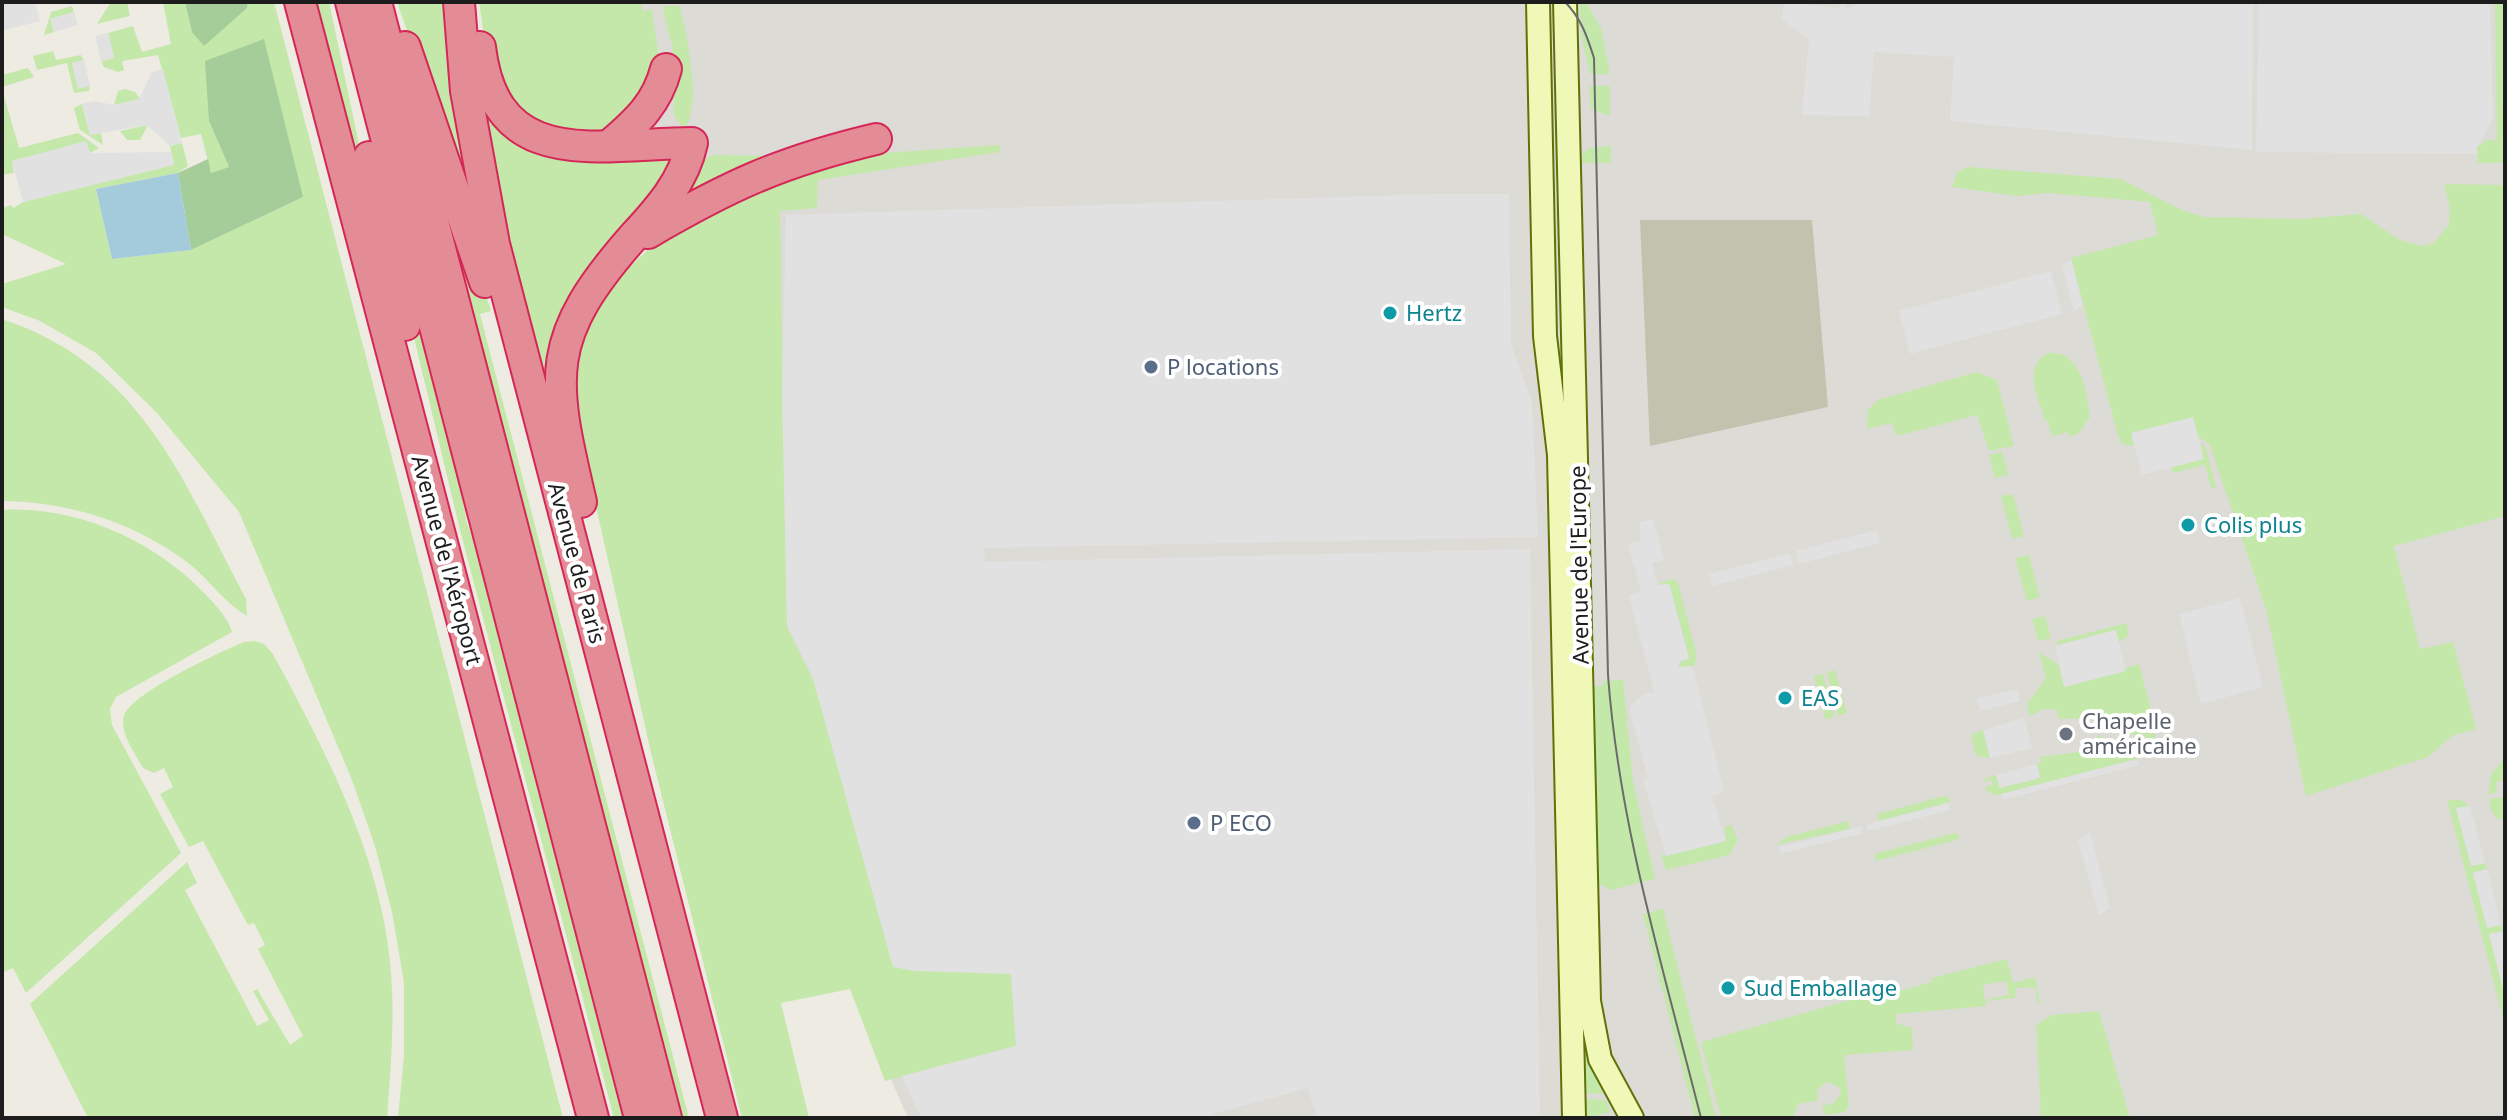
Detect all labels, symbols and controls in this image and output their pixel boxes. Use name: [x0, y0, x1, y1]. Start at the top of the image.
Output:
place label: Hertz: [1406, 297, 1462, 327]
marker: Hertz: [1381, 304, 1399, 322]
place label: P locations: [1167, 351, 1279, 381]
marker: P locations: [1142, 358, 1160, 376]
street label: Avenue de l'Aéroport: [406, 452, 490, 668]
street label: Avenue de l'Europe: [1561, 465, 1595, 665]
street label: Avenue de Paris: [542, 479, 614, 647]
place label: Colis plus: [2204, 509, 2302, 539]
marker: Colis plus: [2179, 516, 2197, 534]
place label: EAS: [1801, 682, 1839, 712]
marker: EAS: [1776, 689, 1794, 707]
place label: Chapelle américaine: [2082, 705, 2197, 760]
marker: Chapelle américaine: [2057, 725, 2075, 743]
place label: P ECO: [1210, 807, 1272, 837]
marker: P ECO: [1185, 814, 1203, 832]
place label: Sud Emballage: [1744, 972, 1897, 1002]
marker: Sud Emballage: [1719, 979, 1737, 997]

